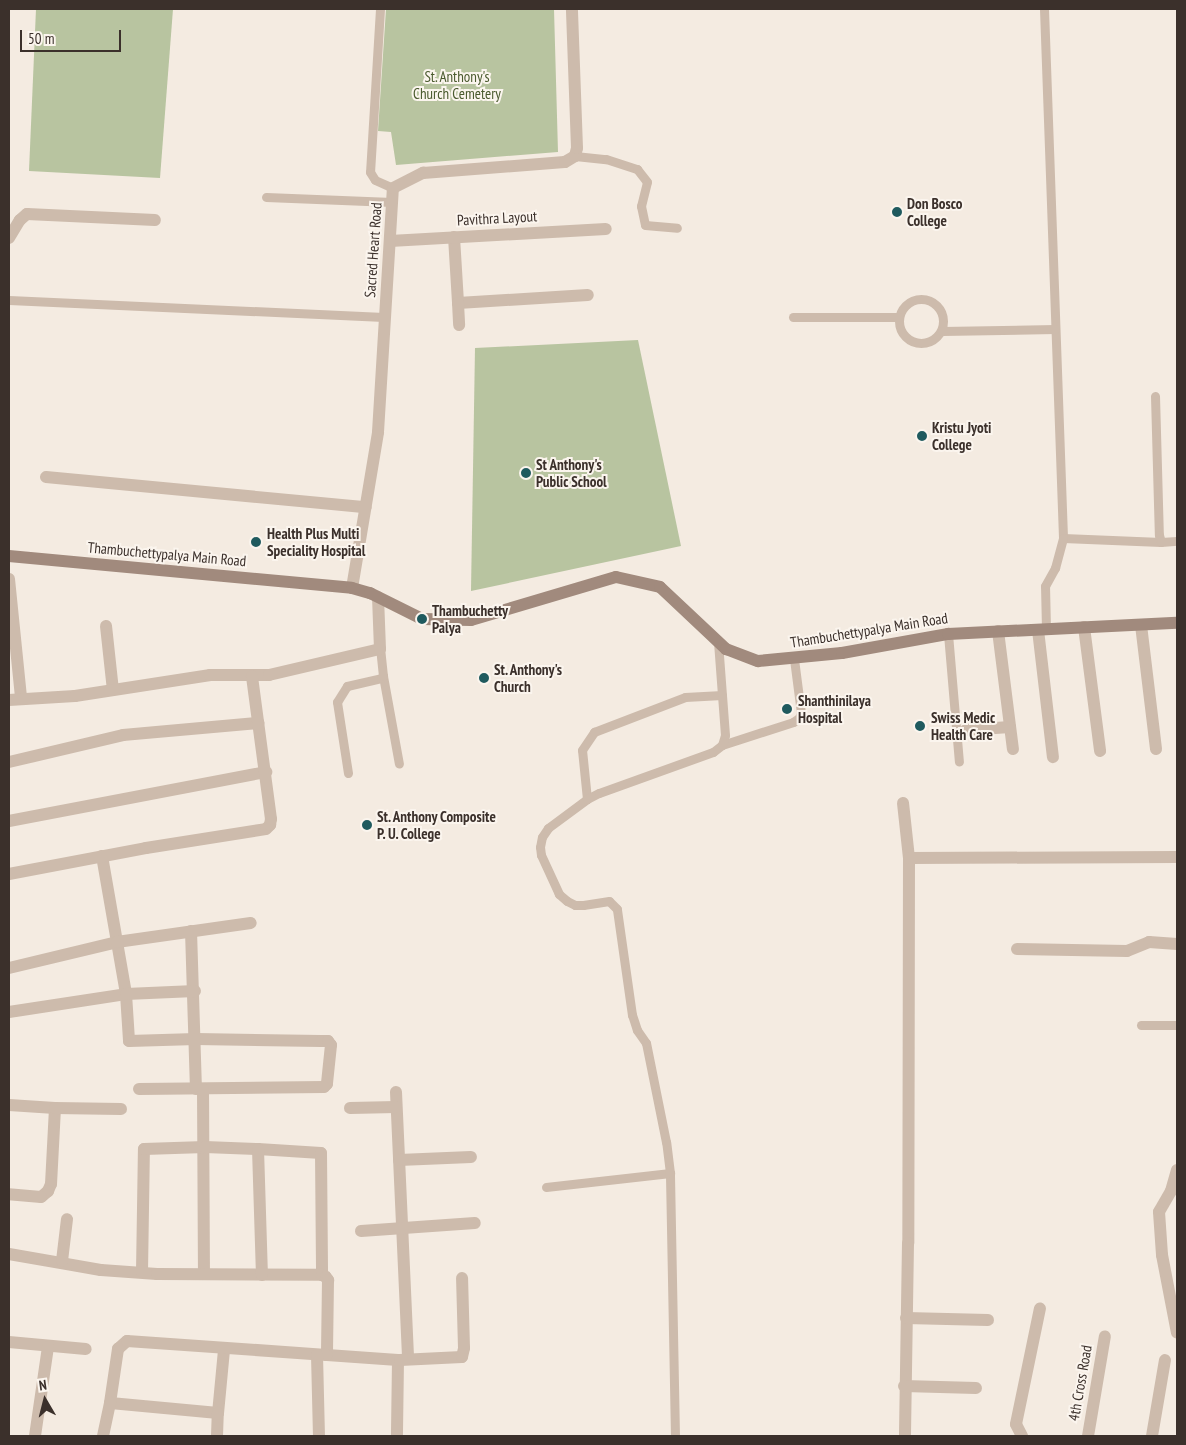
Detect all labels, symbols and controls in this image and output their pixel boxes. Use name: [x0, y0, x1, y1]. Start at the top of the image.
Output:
scale bar: [22, 20, 124, 52]
text: 50 m: [28, 29, 54, 48]
park label: St. Anthony's Church Cemetery: [413, 67, 501, 102]
place label: Don Bosco College: [907, 194, 963, 229]
street label: Sacred Heart Road: [361, 202, 385, 298]
marker: Don Bosco College: [891, 206, 903, 218]
street label: Pavithra Layout: [456, 207, 538, 229]
place label: Kristu Jyoti College: [932, 418, 991, 453]
marker: Kristu Jyoti College: [916, 430, 928, 442]
place label: St Anthony's Public School: [536, 455, 607, 490]
marker: St Anthony's Public School: [520, 467, 532, 479]
place label: Health Plus Multi Speciality Hospital: [267, 524, 366, 559]
marker: Health Plus Multi Speciality Hospital: [249, 535, 263, 549]
street label: Thambuchettypalya Main Road: [87, 538, 247, 570]
place label: Thambuchetty Palya: [432, 601, 508, 636]
street label: Thambuchettypalya Main Road: [789, 609, 949, 651]
marker: Thambuchetty Palya: [416, 613, 428, 625]
place label: St. Anthony's Church: [494, 660, 564, 695]
marker: St. Anthony's Church: [478, 672, 490, 684]
place label: Shanthinilaya Hospital: [798, 691, 871, 726]
marker: Shanthinilaya Hospital: [780, 702, 794, 716]
place label: Swiss Medic Health Care: [931, 708, 995, 743]
marker: Swiss Medic Health Care: [913, 719, 927, 733]
place label: St. Anthony Composite P. U. College: [377, 807, 498, 842]
marker: St. Anthony Composite P. U. College: [361, 819, 373, 831]
street label: 4th Cross Road: [1064, 1344, 1096, 1422]
north arrow: [20, 1375, 70, 1425]
text: N: [38, 1376, 48, 1395]

